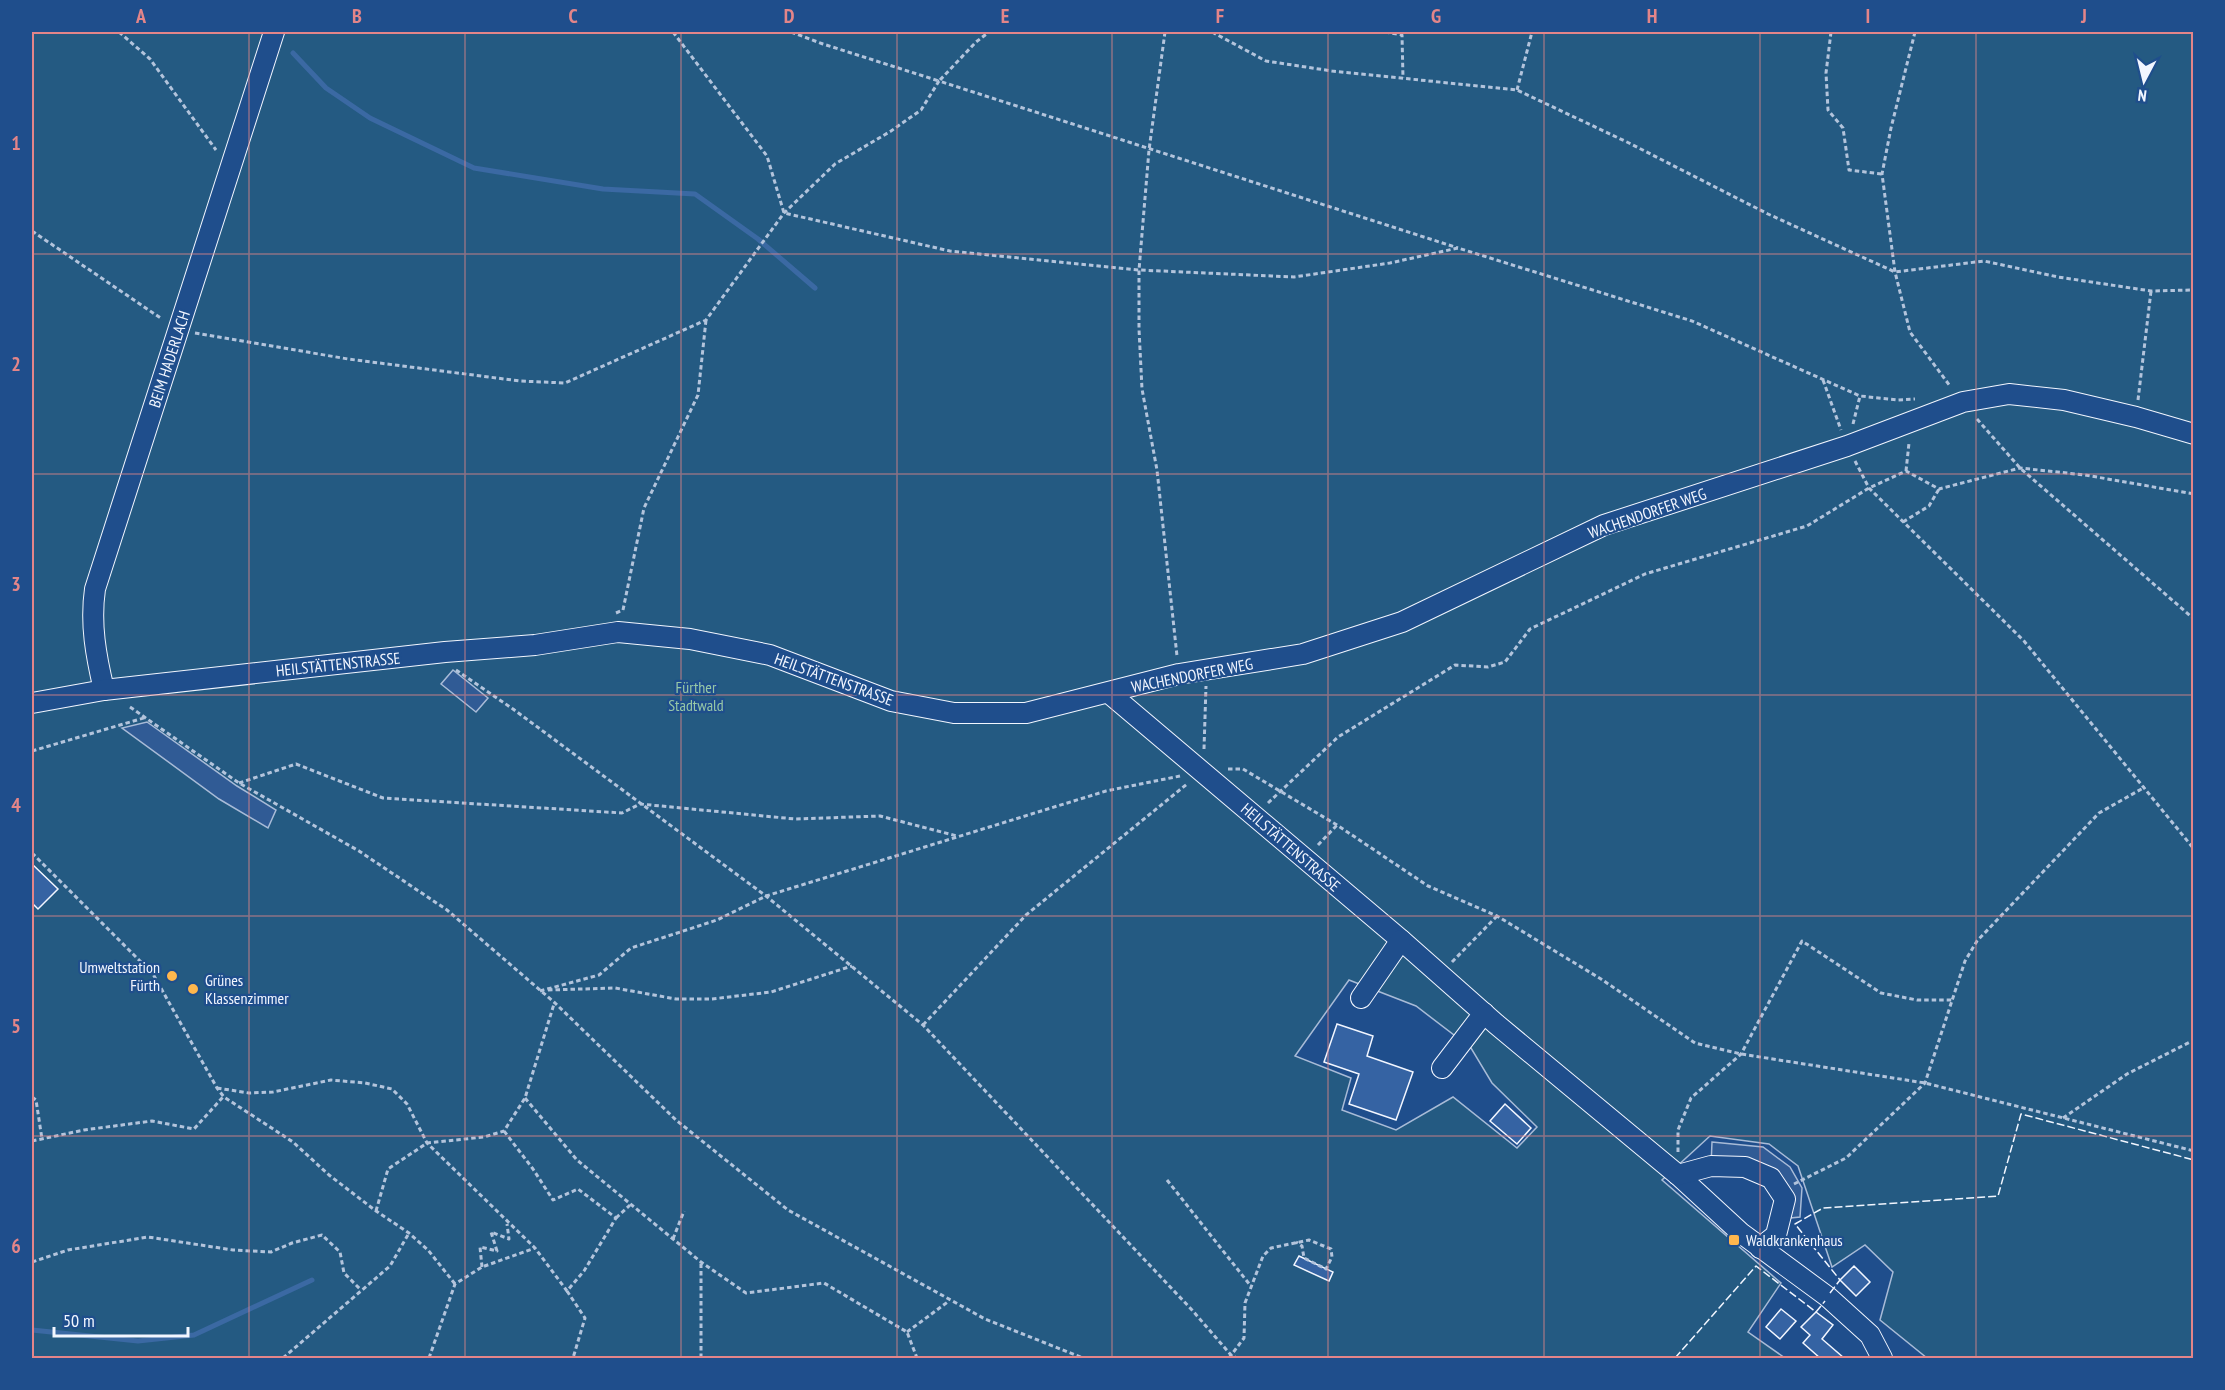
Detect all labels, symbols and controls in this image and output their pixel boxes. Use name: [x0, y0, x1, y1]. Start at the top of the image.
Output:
text: A: [135, 3, 147, 29]
text: B: [352, 3, 362, 29]
text: C: [568, 3, 578, 29]
text: D: [784, 3, 795, 29]
text: E: [1001, 3, 1009, 29]
text: F: [1216, 3, 1224, 29]
text: G: [1431, 3, 1441, 29]
text: H: [1647, 3, 1657, 29]
text: I: [1866, 3, 1870, 29]
text: J: [2080, 3, 2087, 29]
north arrow: [2114, 51, 2174, 111]
text: N: [2137, 85, 2148, 106]
text: 1: [11, 130, 21, 156]
street label: BEIM HADERLACH: [144, 308, 194, 410]
text: 2: [11, 351, 21, 377]
street label: WACHENDORFER WEG: [1585, 483, 1709, 543]
text: 3: [11, 571, 21, 597]
street label: HEILSTÄTTENSTRASSE: [275, 647, 401, 680]
street label: HEILSTÄTTENSTRASSE: [772, 648, 896, 710]
street label: WACHENDORFER WEG: [1129, 653, 1255, 697]
park label: Fürther Stadtwald: [668, 677, 724, 715]
text: 4: [11, 792, 21, 818]
street label: HEILSTÄTTENSTRASSE: [1237, 798, 1345, 896]
place label: Umweltstation Fürth: [79, 957, 160, 995]
marker: Umweltstation Fürth: [165, 969, 179, 983]
place label: Grünes Klassenzimmer: [205, 970, 289, 1008]
marker: Grünes Klassenzimmer: [186, 982, 200, 996]
text: 5: [11, 1013, 21, 1039]
place label: Waldkrankenhaus: [1746, 1230, 1843, 1250]
text: 6: [11, 1233, 21, 1259]
marker: Waldkrankenhaus: [1727, 1233, 1741, 1247]
scale bar: [54, 1300, 188, 1338]
text: 50 m: [63, 1309, 95, 1332]

